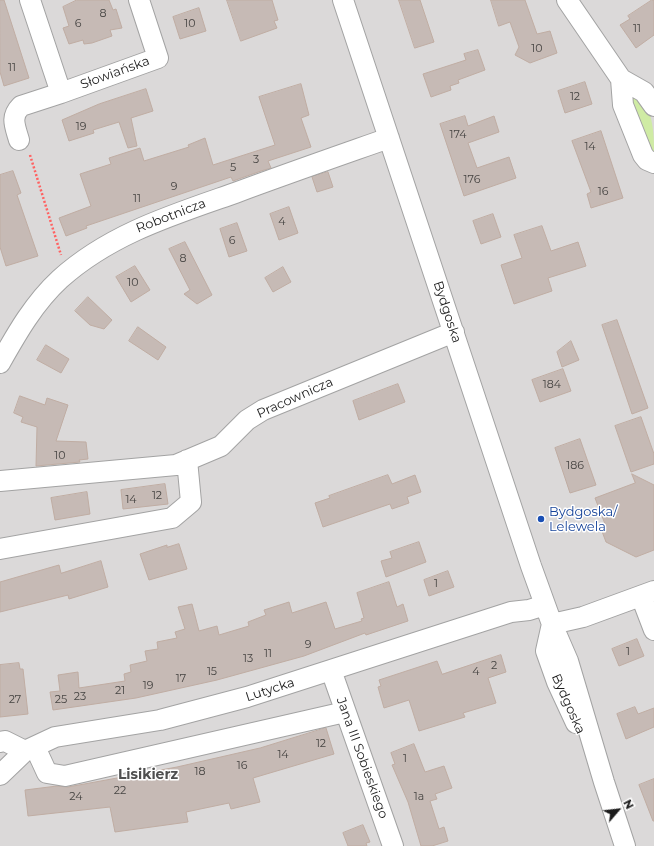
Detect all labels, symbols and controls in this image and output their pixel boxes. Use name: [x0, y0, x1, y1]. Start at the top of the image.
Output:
house number: 8: [99, 7, 107, 21]
house number: 6: [75, 17, 81, 31]
house number: 10: [184, 17, 196, 31]
house number: 11: [633, 22, 641, 36]
house number: 10: [531, 42, 543, 56]
street label: Słowiańska: [78, 53, 152, 93]
house number: 11: [8, 61, 16, 75]
house number: 12: [570, 90, 580, 104]
house number: 19: [76, 120, 86, 134]
house number: 174: [449, 128, 467, 142]
house number: 14: [584, 140, 596, 154]
house number: 3: [253, 153, 259, 167]
house number: 5: [230, 161, 236, 175]
house number: 176: [464, 173, 480, 187]
house number: 9: [171, 180, 177, 194]
house number: 16: [598, 185, 608, 199]
house number: 11: [133, 192, 141, 206]
street label: Robotnicza: [134, 196, 208, 236]
house number: 4: [278, 215, 286, 229]
house number: 6: [229, 234, 235, 248]
house number: 8: [179, 252, 187, 266]
house number: 10: [127, 276, 139, 290]
street label: Bydgoska: [430, 279, 464, 345]
street label: Pracownicza: [254, 374, 336, 422]
house number: 184: [543, 378, 561, 392]
house number: 10: [54, 449, 66, 463]
house number: 186: [566, 459, 584, 473]
house number: 12: [152, 489, 162, 503]
house number: 14: [125, 493, 137, 507]
place label: Bydgoska/ Lelewela: [549, 504, 618, 535]
marker: Bydgoska/ Lelewela: [536, 514, 546, 524]
house number: 1: [434, 577, 438, 591]
house number: 9: [305, 638, 311, 652]
house number: 1: [626, 645, 630, 659]
house number: 11: [264, 647, 272, 661]
house number: 13: [243, 652, 253, 666]
house number: 2: [491, 659, 497, 673]
house number: 15: [207, 665, 217, 679]
house number: 4: [472, 665, 480, 679]
house number: 17: [176, 672, 186, 686]
street label: Bydgoska: [548, 672, 588, 736]
street label: Lutycka: [244, 675, 296, 705]
house number: 19: [143, 679, 153, 693]
house number: 21: [115, 684, 125, 698]
house number: 23: [74, 690, 86, 704]
house number: 27: [9, 693, 21, 707]
house number: 25: [55, 693, 67, 707]
street label: Jana III Sobieskiego: [333, 695, 391, 821]
house number: 12: [316, 737, 326, 751]
house number: 14: [277, 748, 289, 762]
house number: 1: [403, 752, 407, 766]
house number: 16: [237, 759, 247, 773]
house number: 18: [195, 765, 205, 779]
district label: Lisikierz: [118, 767, 178, 783]
house number: 22: [114, 784, 126, 798]
house number: 24: [69, 790, 83, 804]
house number: 1a: [414, 790, 424, 804]
north arrow: [598, 790, 638, 830]
text: N: [620, 797, 637, 812]

